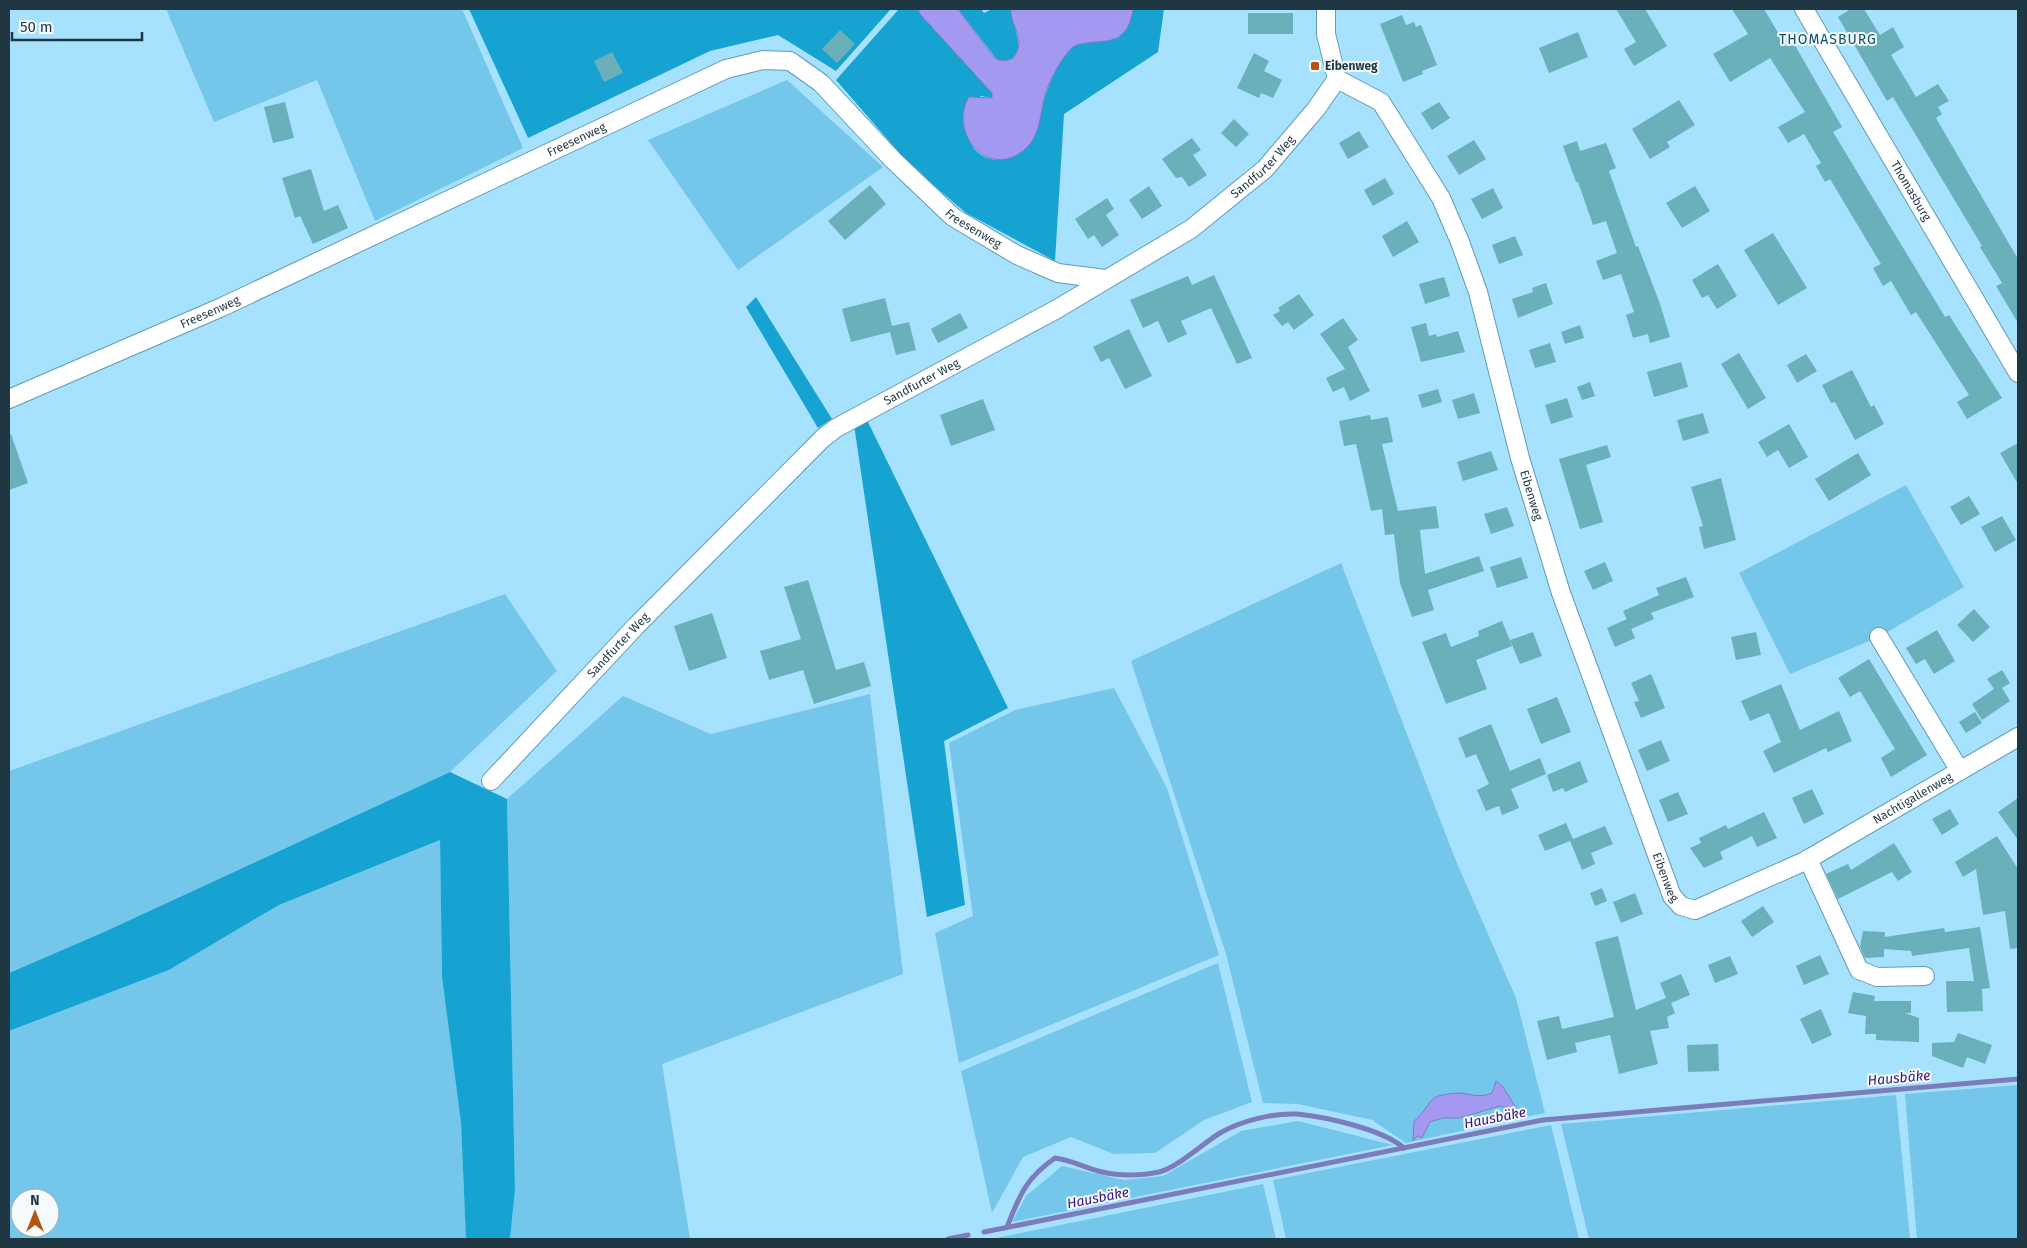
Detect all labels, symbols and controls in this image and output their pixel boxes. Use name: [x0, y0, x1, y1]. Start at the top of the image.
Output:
scale bar: [12, 10, 142, 42]
text: 50 m: [20, 18, 53, 36]
district label: THOMASBURG: [1779, 31, 1877, 48]
place label: Eibenweg: [1325, 59, 1378, 73]
marker: Eibenweg: [1309, 60, 1321, 72]
street label: Freesenweg: [545, 119, 609, 160]
street label: Sandfurter Weg: [1228, 132, 1298, 201]
street label: Thomasburg: [1888, 158, 1934, 224]
street label: Freesenweg: [942, 206, 1005, 252]
street label: Freesenweg: [178, 292, 243, 331]
street label: Sandfurter Weg: [881, 355, 963, 408]
street label: Eibenweg: [1517, 468, 1546, 523]
street label: Sandfurter Weg: [584, 609, 653, 681]
street label: Nachtigallenweg: [1870, 769, 1956, 827]
street label: Eibenweg: [1650, 850, 1682, 906]
water label: Hausbäke: [1867, 1067, 1931, 1089]
water label: Hausbäke: [1463, 1104, 1527, 1132]
water label: Hausbäke: [1066, 1184, 1130, 1212]
north arrow: [10, 1188, 60, 1238]
text: N: [30, 1192, 40, 1209]

